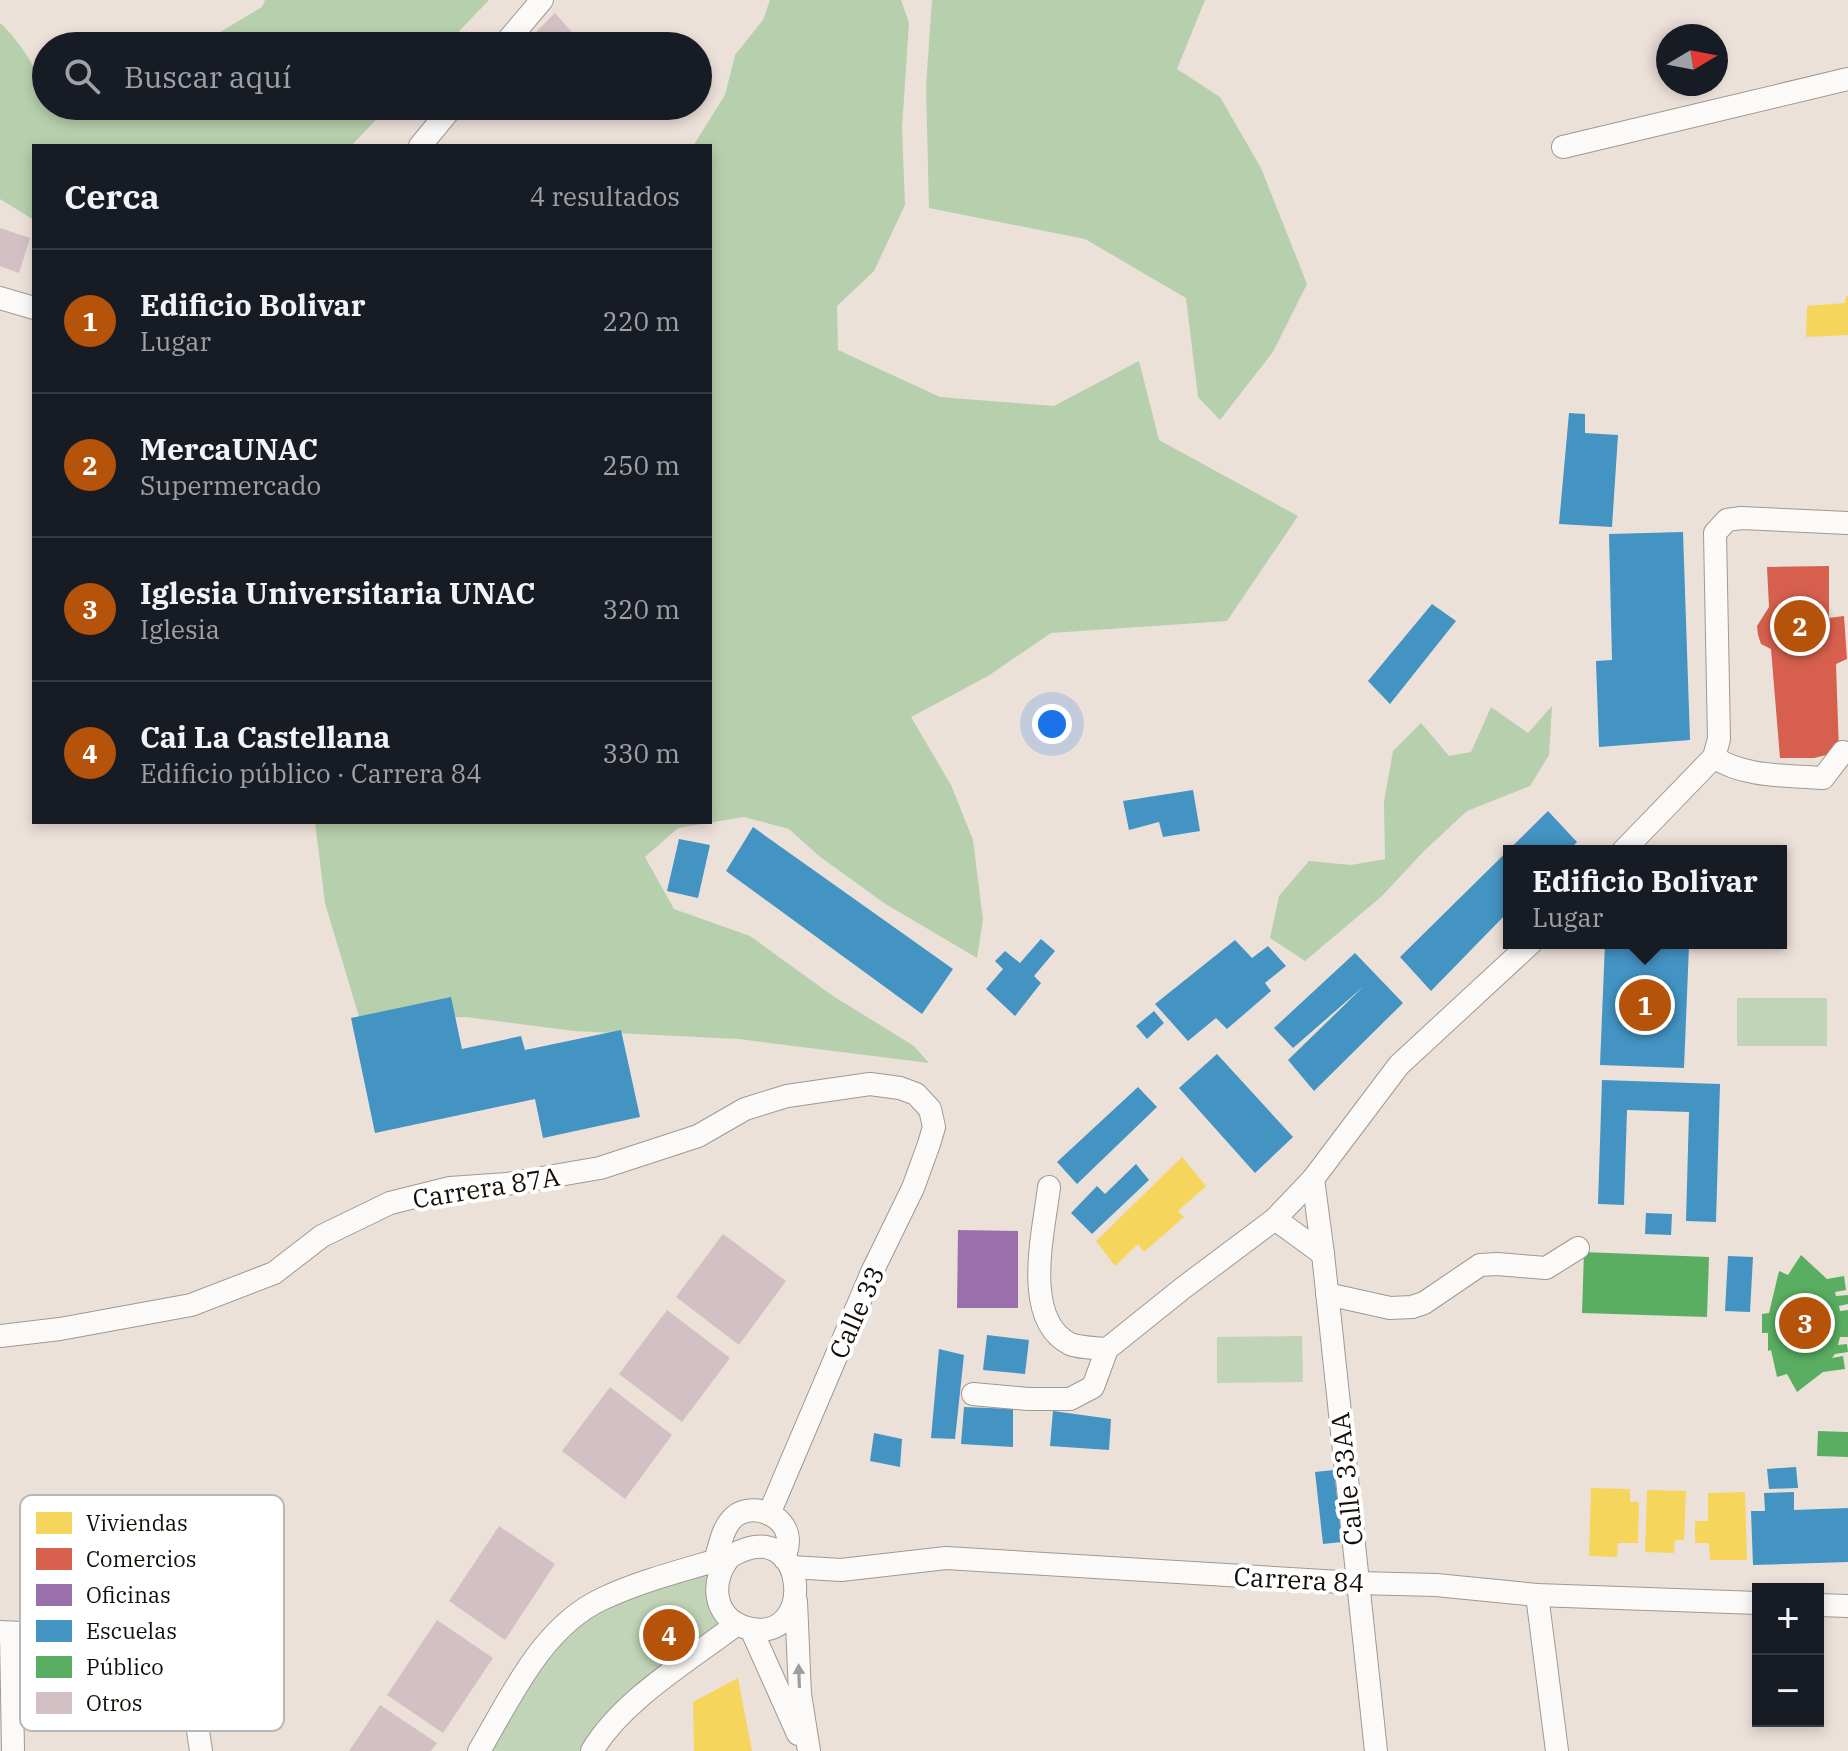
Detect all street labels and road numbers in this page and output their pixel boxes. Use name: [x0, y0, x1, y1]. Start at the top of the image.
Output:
street label: Carrera 87A: [410, 1159, 562, 1215]
street label: Calle 33: [821, 1261, 891, 1363]
street label: Calle 33AA: [1322, 1411, 1370, 1547]
street label: Carrera 84: [1233, 1559, 1365, 1599]

